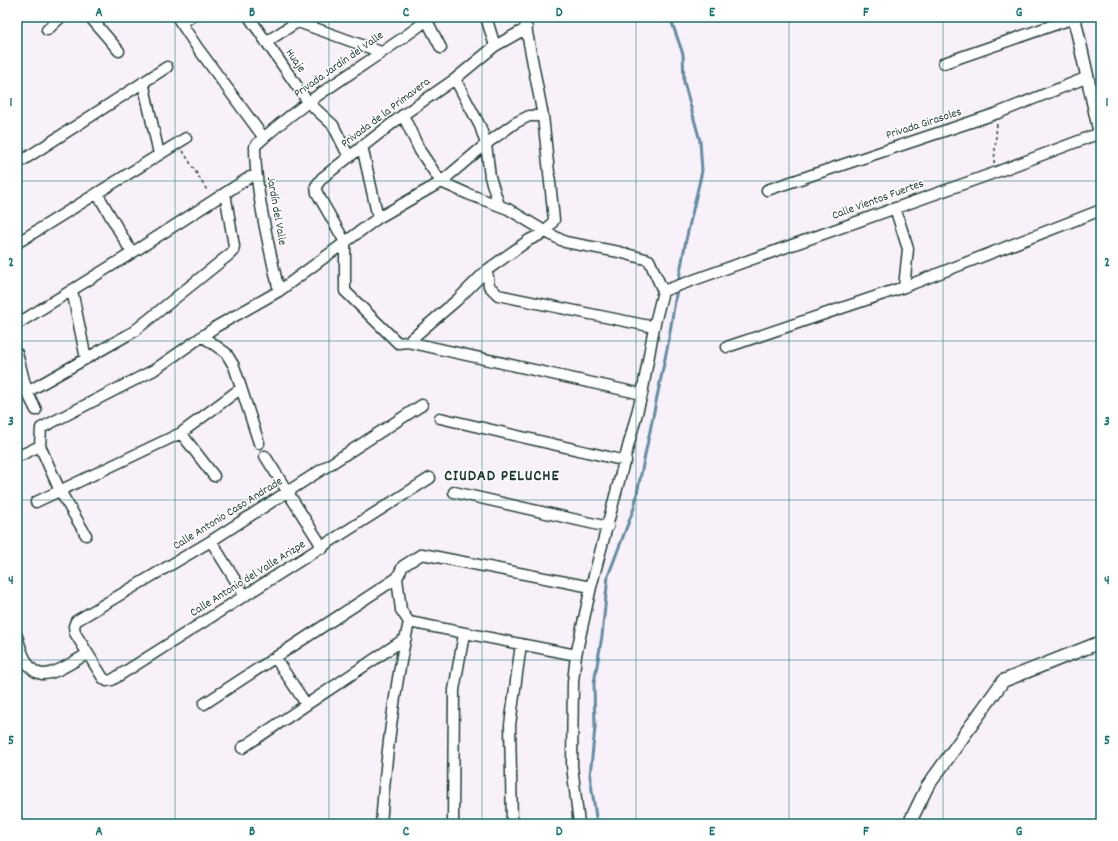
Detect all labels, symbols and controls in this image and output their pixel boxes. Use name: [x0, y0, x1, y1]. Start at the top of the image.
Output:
text: A: [95, 4, 103, 23]
text: B: [249, 4, 255, 23]
text: C: [403, 4, 410, 23]
text: D: [556, 4, 563, 23]
text: E: [709, 4, 716, 23]
text: F: [863, 4, 869, 23]
text: G: [1016, 4, 1023, 23]
street label: Privada Jardín del Valle: [291, 28, 387, 102]
street label: Huaje: [281, 46, 309, 76]
street label: Privada de la Primavera: [338, 74, 435, 152]
text: 1: [10, 94, 13, 113]
text: 1: [1106, 94, 1109, 113]
street label: Privada Girasoles: [884, 104, 964, 144]
street label: Jardín del Valle: [262, 175, 290, 247]
street label: Calle Vientos Fuertes: [830, 175, 926, 225]
text: 2: [8, 254, 14, 273]
text: 2: [1104, 254, 1110, 273]
text: 3: [8, 413, 14, 432]
text: 3: [1104, 413, 1110, 432]
district label: CIUDAD PELUCHE: [444, 465, 560, 488]
street label: Calle Antonio Caso Andrade: [170, 473, 286, 555]
street label: Calle Antonio del Valle Arizpe: [187, 536, 309, 622]
text: 4: [8, 572, 14, 591]
text: 4: [1104, 572, 1110, 591]
text: 5: [8, 732, 14, 751]
text: 5: [1104, 732, 1110, 751]
text: A: [95, 823, 103, 841]
text: B: [249, 823, 255, 841]
text: C: [403, 823, 410, 841]
text: D: [556, 823, 563, 841]
text: E: [709, 823, 716, 841]
text: F: [863, 823, 869, 841]
text: G: [1016, 823, 1023, 841]

